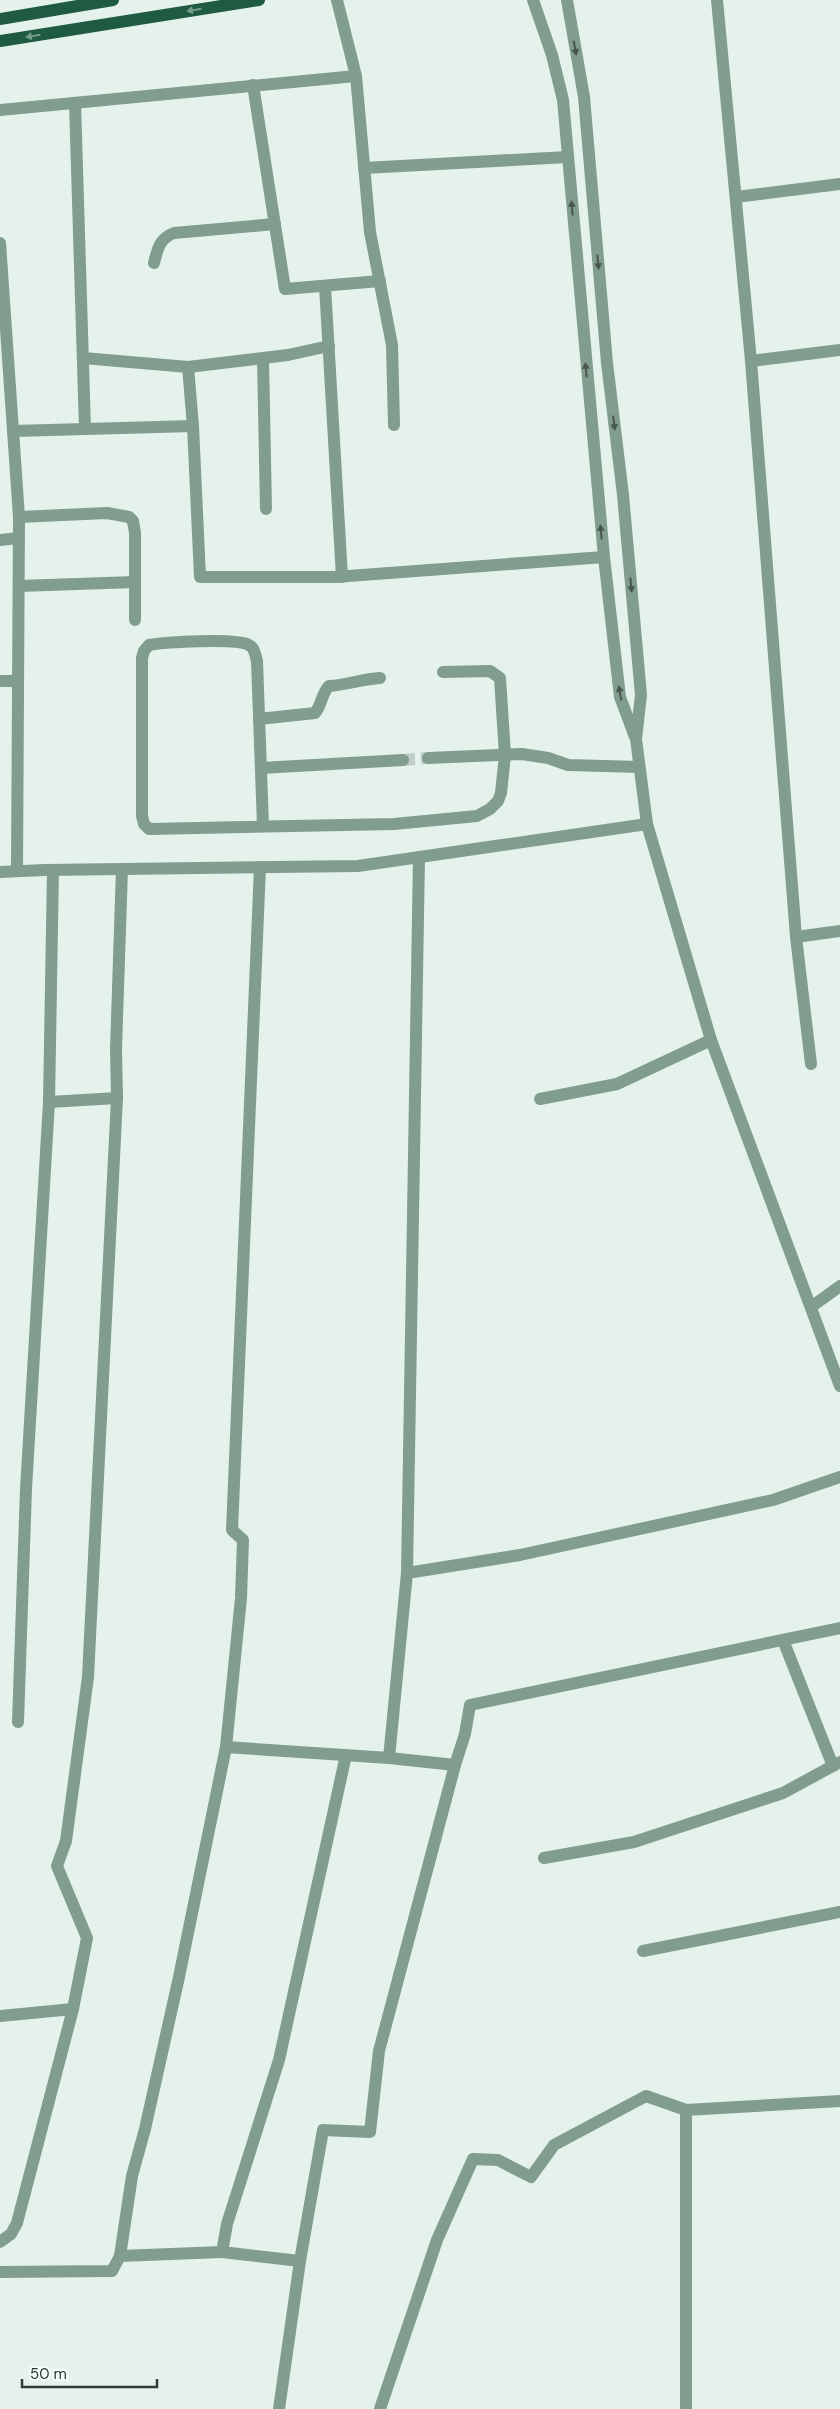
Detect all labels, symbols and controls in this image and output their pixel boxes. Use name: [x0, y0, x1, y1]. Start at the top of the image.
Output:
one-way arrow: [185, 7, 201, 15]
one-way arrow: [25, 32, 41, 40]
one-way arrow: [571, 40, 579, 56]
one-way arrow: [568, 200, 576, 216]
one-way arrow: [594, 254, 602, 270]
one-way arrow: [582, 362, 590, 378]
one-way arrow: [610, 416, 618, 432]
one-way arrow: [597, 524, 605, 540]
one-way arrow: [627, 577, 635, 593]
one-way arrow: [615, 685, 623, 701]
scale bar: [22, 2356, 158, 2388]
text: 50 m: [30, 2364, 67, 2384]

